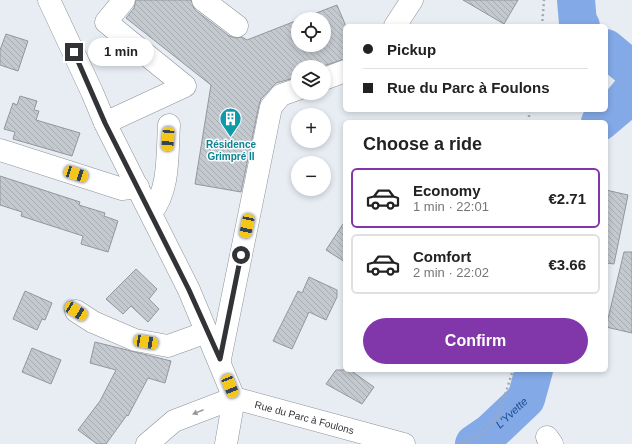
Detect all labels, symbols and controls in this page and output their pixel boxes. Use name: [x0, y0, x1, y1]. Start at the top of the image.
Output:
map controls: [291, 12, 331, 196]
button: locate: [291, 12, 331, 52]
callout: 1 min: [88, 38, 154, 66]
text: Pickup: [387, 41, 436, 58]
route end: [65, 43, 83, 61]
text: 1 min: [104, 44, 138, 59]
button: layers: [291, 60, 331, 100]
text: Rue du Parc à Foulons: [387, 79, 550, 96]
building icon: Résidence Grimpré II: [218, 105, 244, 138]
button: +: [291, 108, 331, 148]
car: [161, 127, 175, 151]
text: Choose a ride: [363, 134, 482, 154]
place label: Résidence Grimpré II: [206, 139, 256, 162]
button: −: [291, 156, 331, 196]
car: [63, 165, 89, 183]
icon: car: [365, 180, 401, 216]
text: Economy: [413, 182, 481, 199]
text: €2.71: [548, 190, 586, 207]
text: 1 min · 22:01: [413, 199, 489, 214]
car: [239, 213, 255, 239]
route start: [232, 246, 250, 264]
icon: car: [365, 246, 401, 282]
text: Comfort: [413, 248, 471, 265]
text: €3.66: [548, 256, 586, 273]
text: 2 min · 22:02: [413, 265, 489, 280]
car: [63, 300, 89, 322]
button: Confirm: [363, 318, 588, 364]
car: [133, 334, 159, 350]
car: [220, 373, 240, 399]
water label: L'Yvette: [493, 395, 530, 430]
street label: Rue du Parc à Foulons: [254, 399, 355, 436]
one-way arrow: [192, 409, 204, 415]

